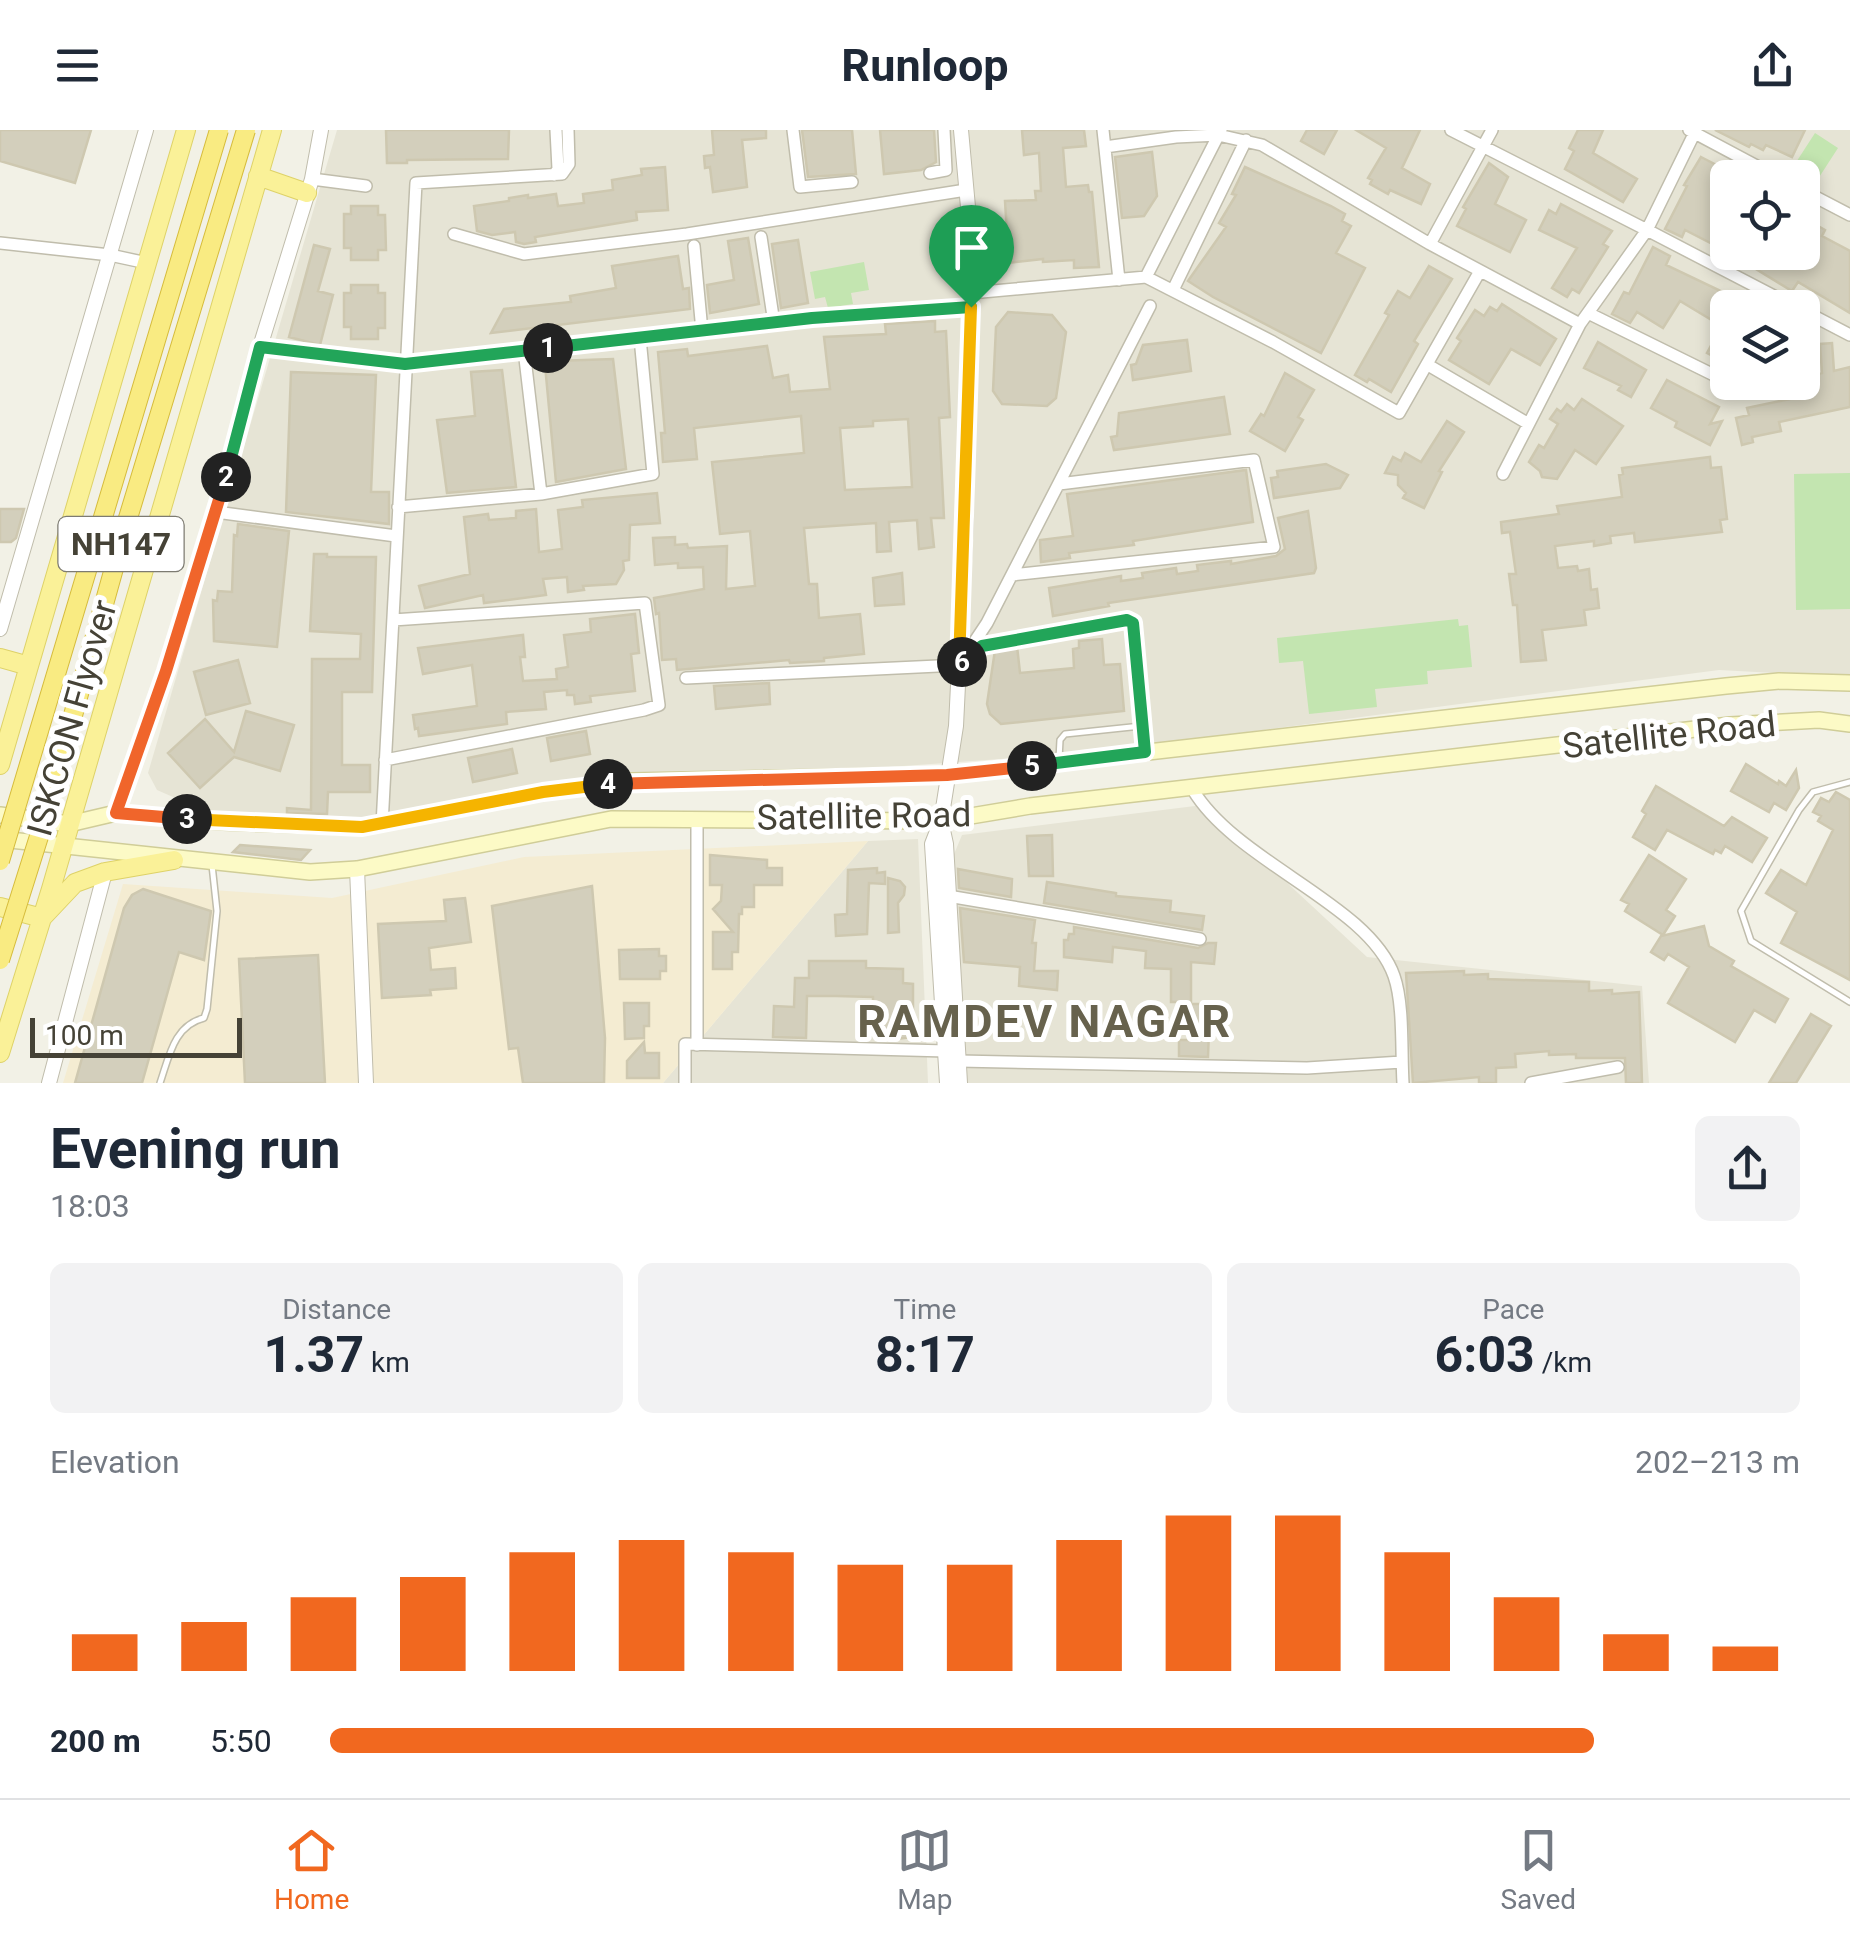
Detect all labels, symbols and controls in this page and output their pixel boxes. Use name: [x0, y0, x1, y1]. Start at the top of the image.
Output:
icon: menu: [50, 38, 105, 93]
icon: share: [1745, 38, 1800, 93]
text: Runloop: [841, 39, 1009, 92]
map controls: [1710, 160, 1820, 400]
button: locate: [1710, 160, 1820, 270]
pin: [929, 205, 1014, 308]
icon: arrive: [944, 220, 999, 275]
button: layers: [1710, 290, 1820, 400]
pin: 1: [523, 323, 573, 373]
text: 1: [540, 331, 556, 364]
pin: 2: [201, 452, 251, 502]
text: 2: [218, 460, 234, 493]
road number: NH147: [58, 517, 184, 571]
street label: ISKCON Flyover: [19, 595, 126, 841]
pin: 6: [937, 637, 987, 687]
text: 6: [954, 645, 970, 678]
street label: Satellite Road: [1560, 704, 1778, 767]
pin: 5: [1007, 741, 1057, 791]
text: 5: [1024, 749, 1040, 782]
pin: 4: [583, 759, 633, 809]
text: 4: [600, 767, 616, 800]
pin: 3: [162, 794, 212, 844]
street label: Satellite Road: [756, 794, 972, 839]
text: 3: [179, 802, 195, 835]
district label: RAMDEV NAGAR: [857, 995, 1233, 1048]
scale bar: [30, 1013, 242, 1058]
text: 100 m: [45, 1019, 124, 1052]
button: share: [1695, 1116, 1800, 1221]
text: Evening run: [50, 1117, 341, 1181]
text: 18:03: [50, 1187, 130, 1225]
text: Distance: [282, 1293, 391, 1326]
text: Time: [894, 1293, 956, 1326]
text: Pace: [1482, 1293, 1544, 1326]
text: 1.37: [264, 1326, 364, 1384]
text: 8:17: [875, 1326, 975, 1384]
text: 6:03: [1435, 1326, 1535, 1384]
text: km: [364, 1346, 410, 1379]
text: /km: [1535, 1346, 1592, 1379]
text: Elevation: [50, 1443, 180, 1481]
text: 202–213 m: [1635, 1443, 1800, 1481]
text: 200 m: [50, 1722, 141, 1760]
text: 5:50: [210, 1722, 272, 1760]
tab: Home: [274, 1823, 349, 1916]
tab: Map: [897, 1823, 953, 1916]
tab: Saved: [1500, 1823, 1576, 1916]

